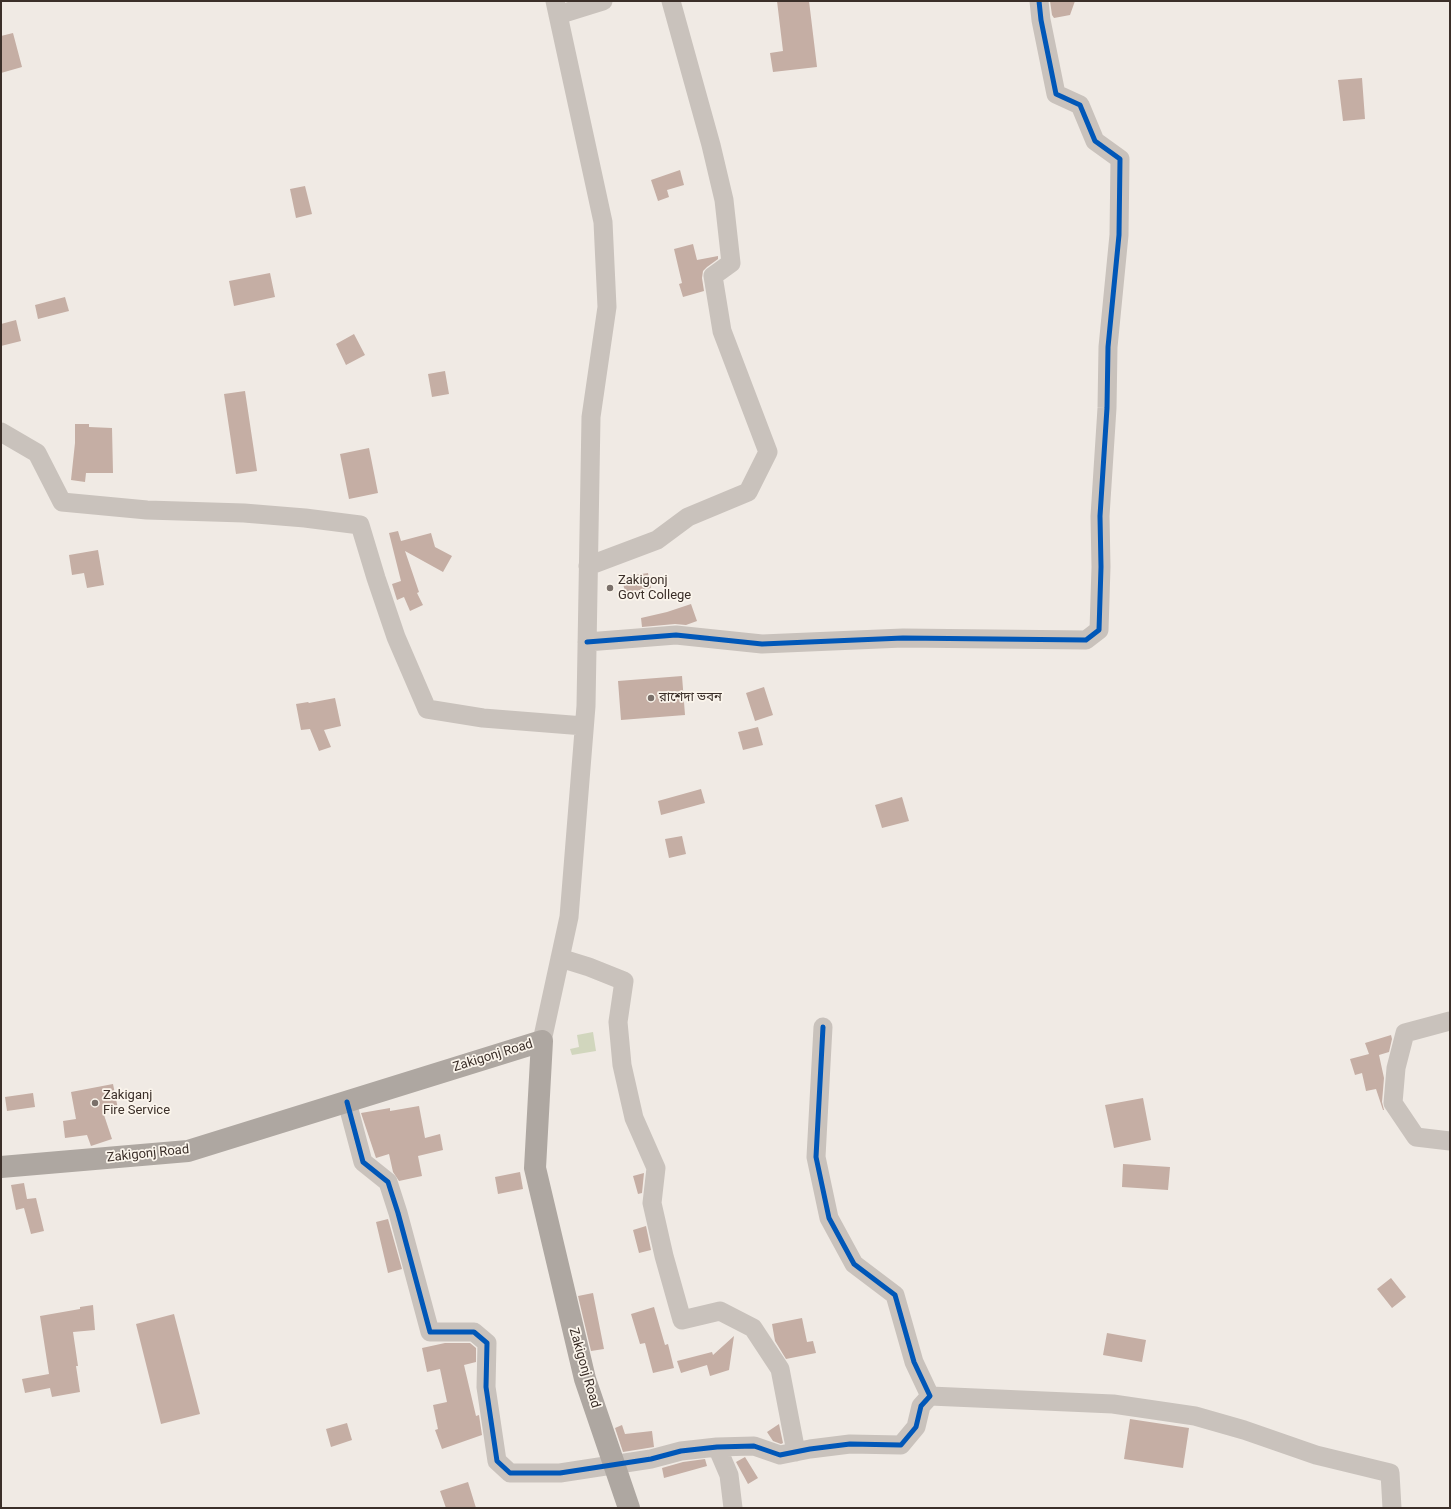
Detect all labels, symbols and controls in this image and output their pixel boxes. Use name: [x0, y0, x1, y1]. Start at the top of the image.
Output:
place label: Zakigonj Govt College: [618, 573, 691, 604]
marker: Zakigonj Govt College: [605, 583, 615, 593]
place label: রাশেদা ভবন: [659, 690, 722, 706]
marker: রাশেদা ভবন: [646, 693, 656, 703]
street label: Zakigonj Road: [451, 1036, 535, 1076]
place label: Zakiganj Fire Service: [103, 1088, 170, 1119]
marker: Zakiganj Fire Service: [90, 1098, 100, 1108]
street label: Zakigonj Road: [106, 1142, 190, 1166]
street label: Zakigonj Road: [565, 1326, 603, 1410]

